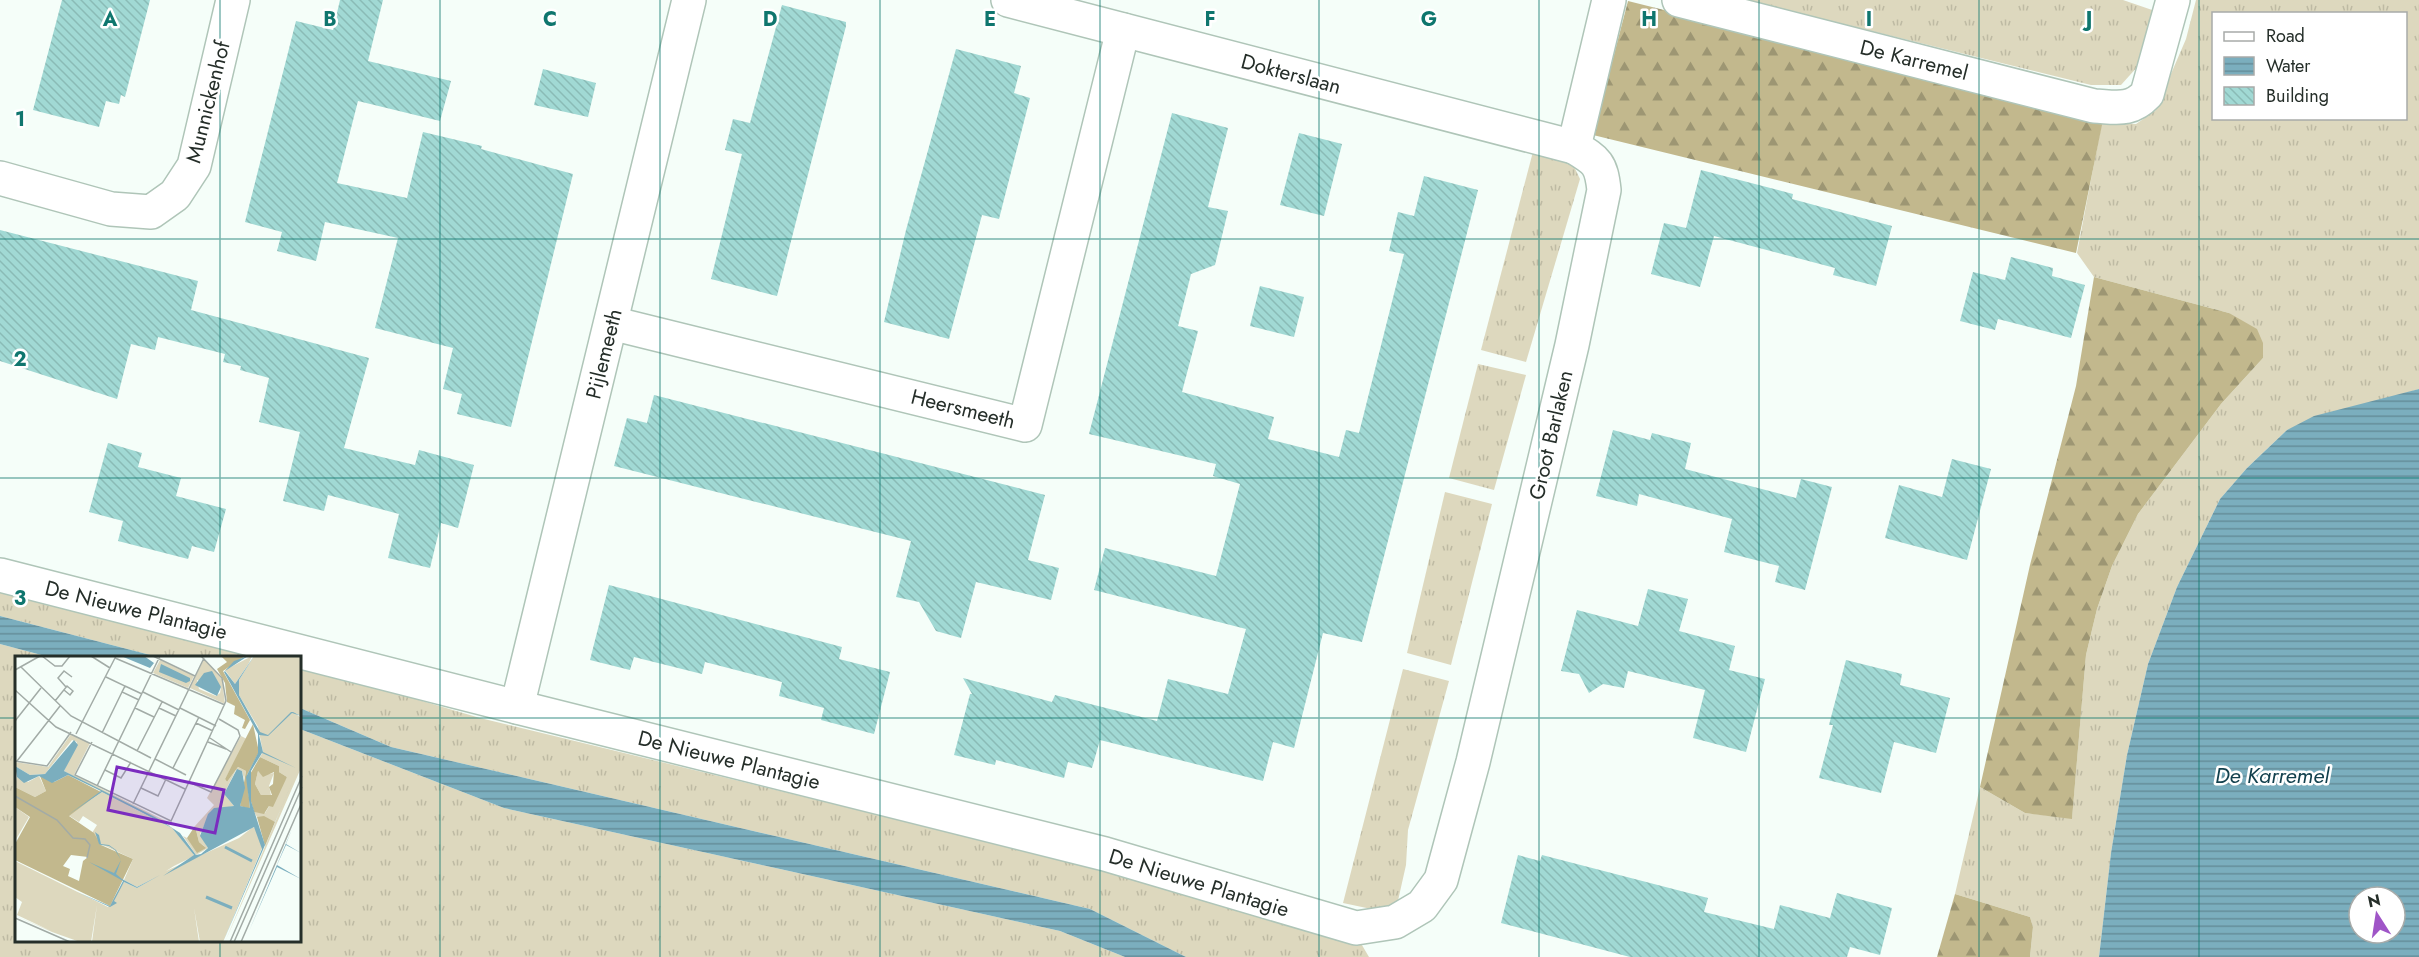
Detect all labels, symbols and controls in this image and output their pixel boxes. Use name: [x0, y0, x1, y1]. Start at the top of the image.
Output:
text: A: [102, 5, 118, 34]
text: B: [323, 5, 337, 34]
text: C: [543, 5, 557, 34]
text: D: [763, 5, 777, 34]
text: E: [984, 5, 996, 34]
text: F: [1204, 5, 1216, 34]
text: G: [1421, 5, 1437, 34]
text: H: [1641, 5, 1657, 34]
text: I: [1866, 5, 1872, 34]
text: J: [2082, 5, 2092, 34]
legend: [2212, 12, 2407, 120]
text: Road: [2266, 23, 2305, 49]
street label: De Karremel: [1857, 32, 1971, 88]
street label: Munnickenhof: [178, 37, 238, 166]
street label: Dokterslaan: [1238, 46, 1344, 102]
text: Water: [2266, 53, 2311, 79]
text: Building: [2266, 83, 2329, 109]
text: 1: [15, 105, 25, 134]
street label: Pijlemeeth: [578, 306, 630, 402]
text: 2: [13, 345, 27, 374]
street label: Groot Barlaken: [1522, 367, 1580, 503]
street label: Heersmeeth: [908, 382, 1018, 436]
street label: De Nieuwe Plantagie: [42, 573, 230, 647]
text: 3: [14, 584, 26, 613]
inset map: [15, 656, 302, 942]
street label: De Nieuwe Plantagie: [635, 723, 823, 797]
water label: De Karremel: [2215, 759, 2330, 791]
street label: De Nieuwe Plantagie: [1105, 841, 1293, 925]
north arrow: [2347, 885, 2407, 945]
text: N: [2365, 888, 2383, 913]

